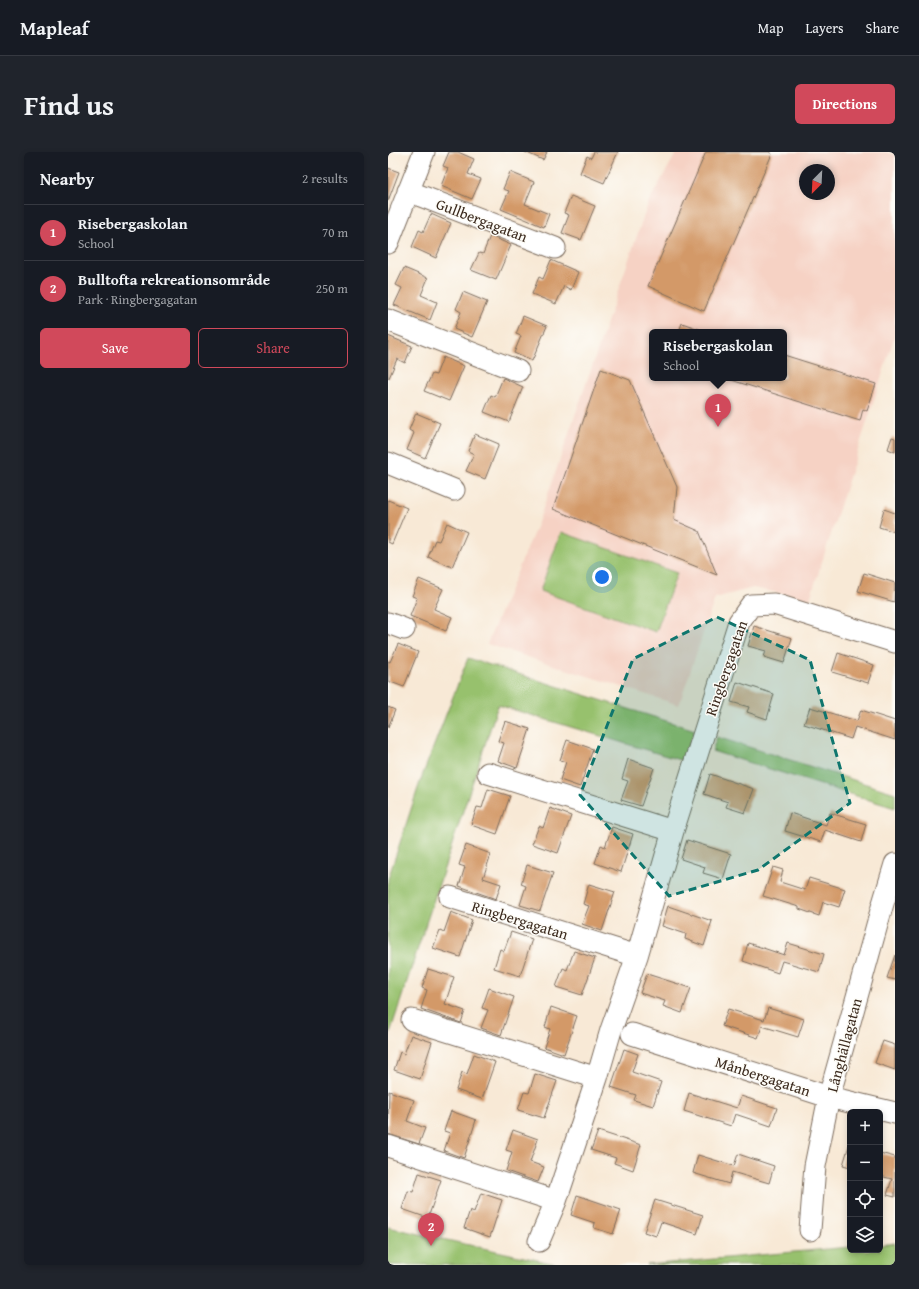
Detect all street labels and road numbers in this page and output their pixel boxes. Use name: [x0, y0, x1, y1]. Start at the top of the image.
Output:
street label: Gullbergagatan: [433, 193, 531, 247]
street label: Ringbergagatan: [700, 617, 752, 719]
street label: Ringbergagatan: [469, 895, 571, 945]
street label: Långhällagatan: [821, 995, 867, 1094]
street label: Månbergagatan: [713, 1051, 814, 1101]

